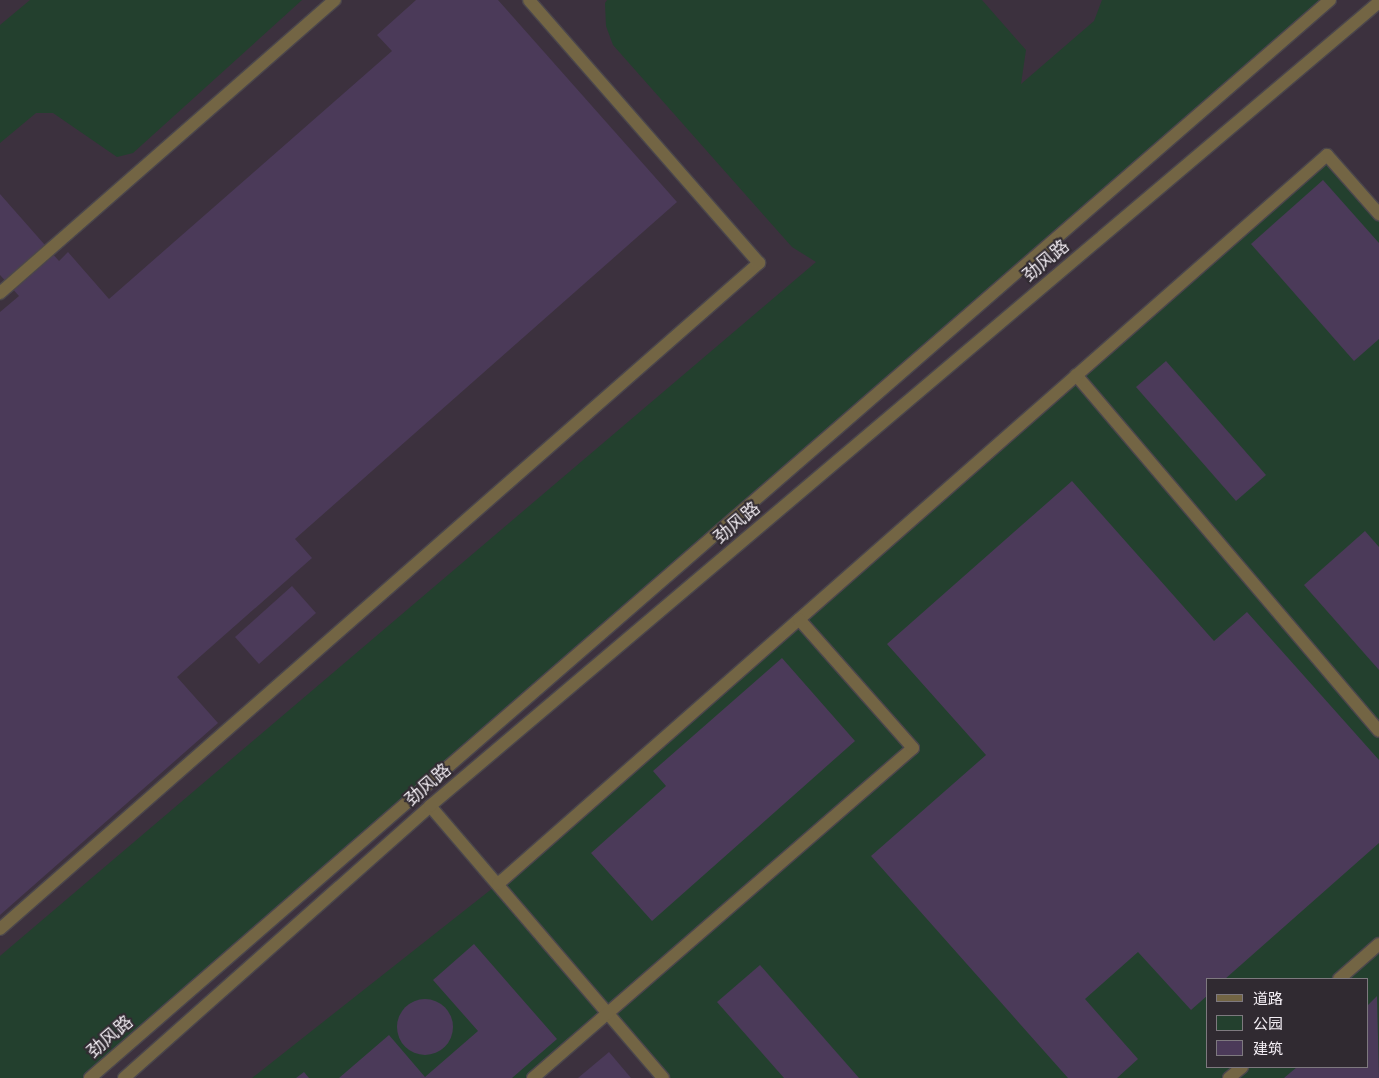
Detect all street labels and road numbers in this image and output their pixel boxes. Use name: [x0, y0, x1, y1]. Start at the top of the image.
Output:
street label: 劲风路: [1018, 235, 1074, 287]
street label: 劲风路: [709, 497, 765, 549]
street label: 劲风路: [401, 759, 455, 811]
street label: 劲风路: [83, 1011, 137, 1063]

